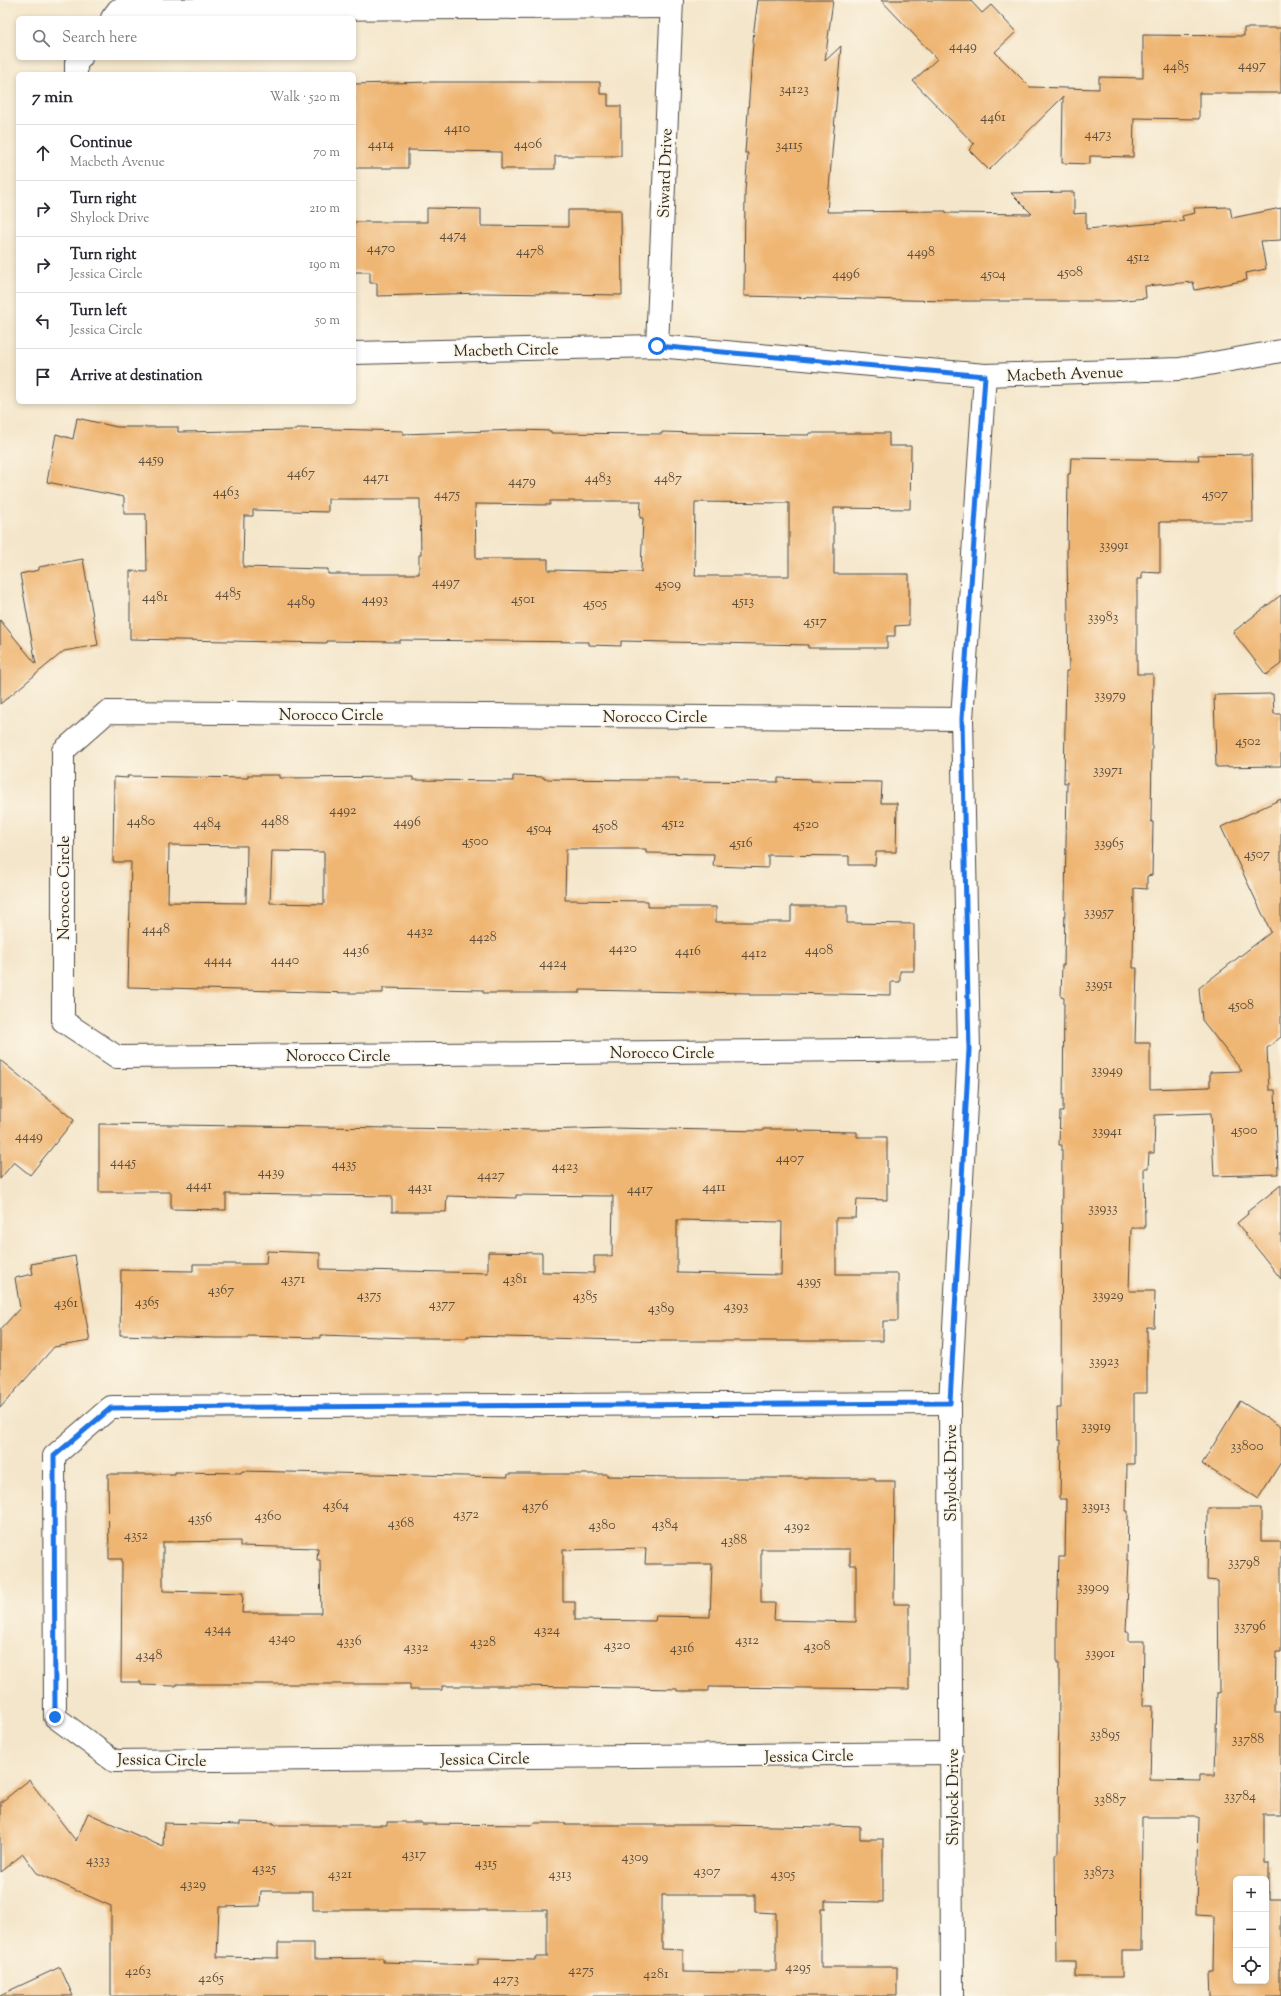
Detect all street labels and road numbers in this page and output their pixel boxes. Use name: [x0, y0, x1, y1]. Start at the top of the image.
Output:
street label: Siward Drive: [653, 128, 680, 219]
street label: Macbeth Circle: [453, 339, 559, 364]
street label: Macbeth Avenue: [1006, 362, 1124, 389]
street label: Norocco Circle: [279, 705, 383, 728]
street label: Norocco Circle: [603, 707, 707, 730]
street label: Norocco Circle: [54, 836, 77, 940]
street label: Norocco Circle: [610, 1043, 714, 1066]
street label: Norocco Circle: [286, 1046, 390, 1069]
street label: Shylock Drive: [941, 1424, 964, 1522]
street label: Jessica Circle: [763, 1745, 854, 1770]
street label: Jessica Circle: [439, 1748, 530, 1773]
street label: Shylock Drive: [943, 1748, 966, 1846]
street label: Jessica Circle: [116, 1749, 207, 1774]

